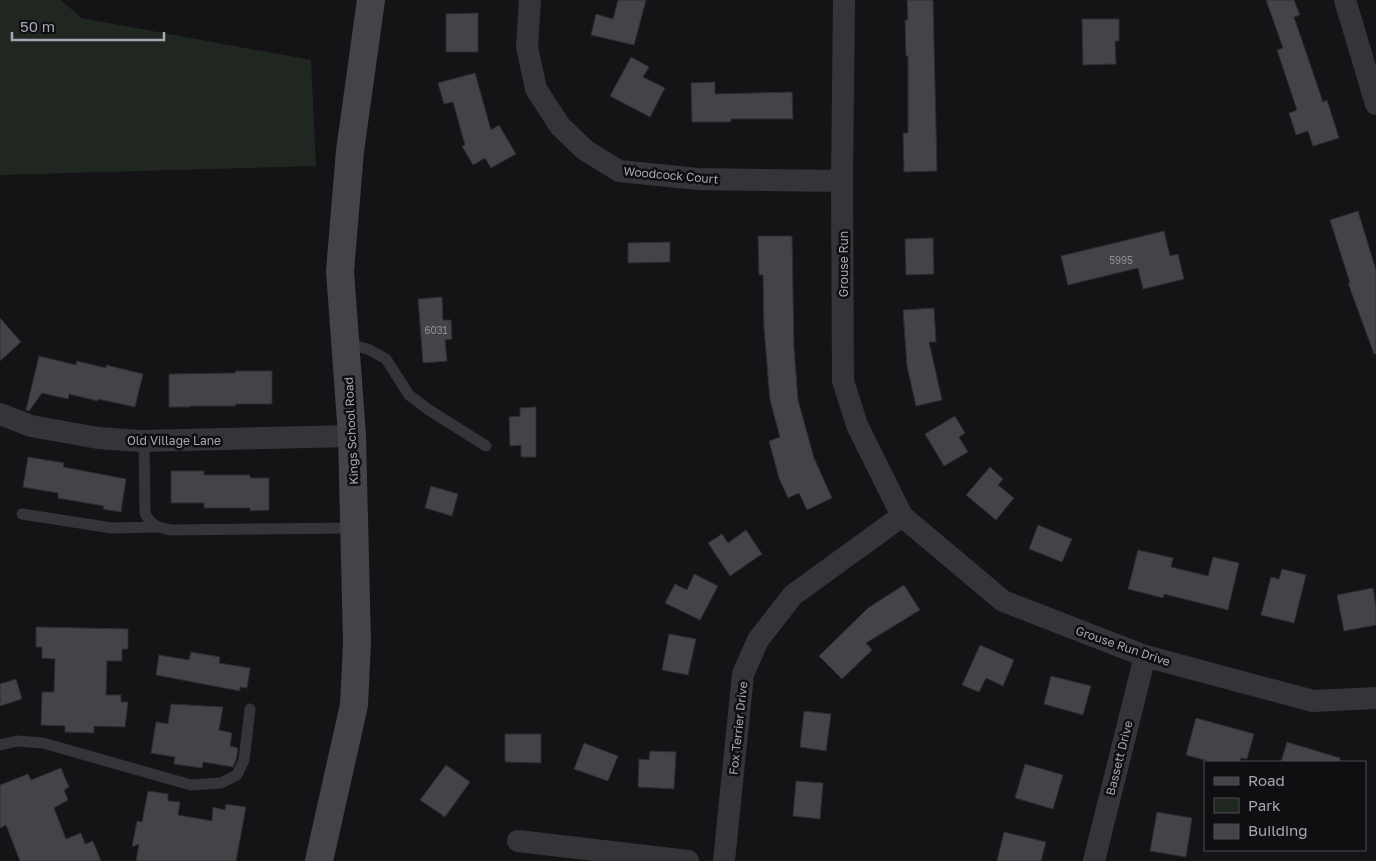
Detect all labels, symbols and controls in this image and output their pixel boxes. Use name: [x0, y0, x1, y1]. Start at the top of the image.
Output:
scale bar: [12, 10, 165, 42]
text: 50 m: [20, 17, 55, 35]
street label: Woodcock Court: [623, 163, 719, 187]
street label: Grouse Run: [836, 231, 851, 297]
house number: 5995: [1109, 254, 1133, 266]
house number: 6031: [425, 324, 448, 336]
street label: Kings School Road: [341, 377, 361, 485]
street label: Old Village Lane: [127, 433, 221, 448]
street label: Grouse Run Drive: [1074, 623, 1172, 669]
street label: Fox Terrier Drive: [726, 681, 750, 775]
street label: Bassett Drive: [1102, 719, 1136, 797]
legend: [1204, 761, 1366, 851]
text: Road: [1248, 771, 1285, 789]
text: Park: [1248, 796, 1281, 814]
text: Building: [1248, 821, 1308, 839]

